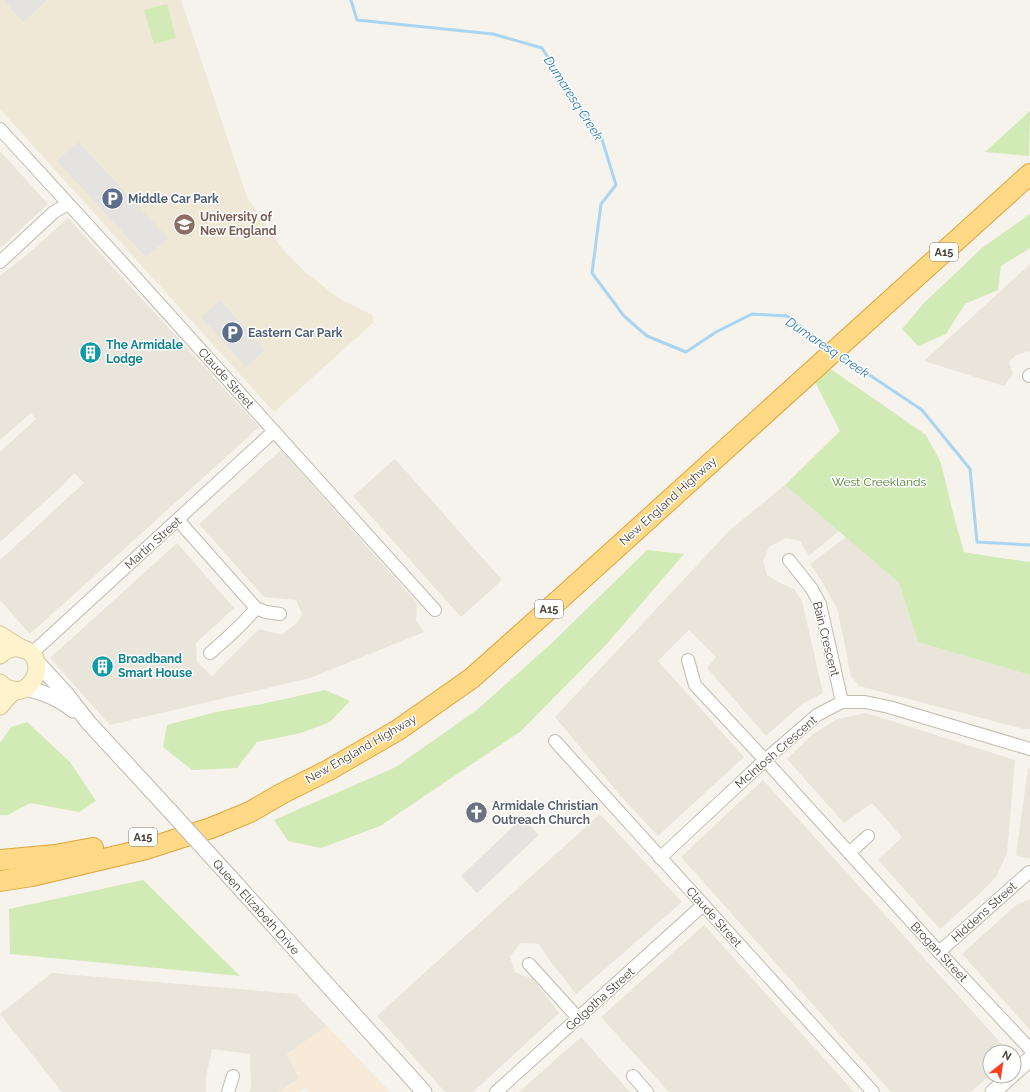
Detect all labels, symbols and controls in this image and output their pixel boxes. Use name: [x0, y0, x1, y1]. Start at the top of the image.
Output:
water label: Dumaresq Creek: [541, 53, 606, 143]
parking icon: Middle Car Park: [99, 186, 125, 212]
place label: Middle Car Park: [128, 192, 219, 206]
place label: University of New England: [200, 210, 277, 238]
school or university icon: University of New England: [172, 211, 198, 237]
road number: A15: [930, 243, 958, 261]
water label: Dumaresq Creek: [783, 314, 872, 381]
parking icon: Eastern Car Park: [220, 320, 246, 346]
place label: Eastern Car Park: [248, 326, 343, 340]
place label: The Armidale Lodge: [106, 338, 183, 366]
building icon: The Armidale Lodge: [78, 339, 104, 365]
street label: Claude Street: [195, 345, 257, 411]
street label: New England Highway: [617, 453, 720, 548]
park label: West Creeklands: [832, 475, 926, 489]
street label: Martin Street: [122, 514, 184, 572]
road number: A15: [535, 600, 563, 618]
street label: Bain Crescent: [810, 600, 842, 678]
place label: Broadband Smart House: [118, 652, 192, 680]
building icon: Broadband Smart House: [89, 653, 115, 679]
street label: New England Highway: [303, 711, 419, 786]
street label: McIntosh Crescent: [732, 713, 820, 791]
place label: Armidale Christian Outreach Church: [492, 799, 598, 827]
church icon: Armidale Christian Outreach Church: [464, 800, 490, 826]
road number: A15: [129, 828, 157, 846]
street label: Queen Elizabeth Drive: [210, 857, 302, 957]
street label: Hiddens Street: [949, 879, 1019, 945]
street label: Claude Street: [683, 884, 745, 950]
street label: Brogan Street: [908, 919, 970, 985]
street label: Golgotha Street: [563, 965, 637, 1033]
north arrow: [982, 1044, 1022, 1084]
text: N: [1000, 1048, 1014, 1064]

